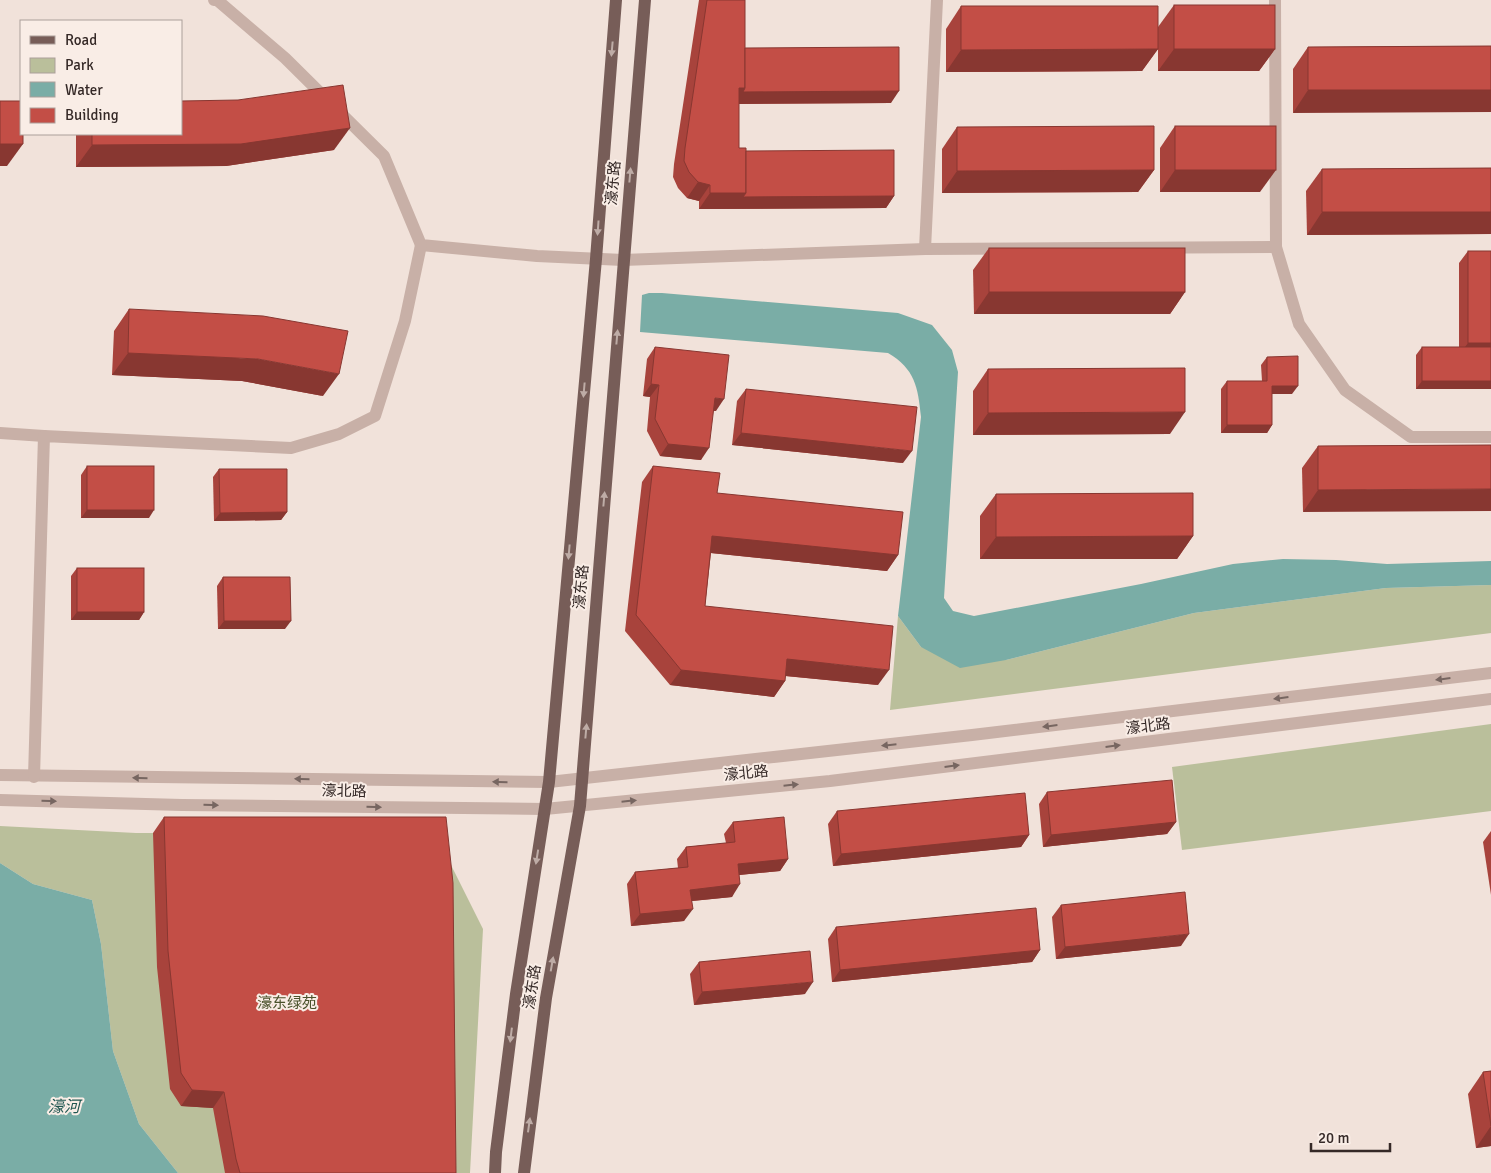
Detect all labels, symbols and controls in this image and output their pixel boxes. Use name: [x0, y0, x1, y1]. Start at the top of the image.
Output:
legend: [20, 20, 182, 135]
text: Road: [65, 31, 97, 49]
one-way arrow: [607, 41, 615, 57]
text: Park: [65, 56, 94, 74]
text: Water: [65, 81, 103, 99]
text: Building: [65, 106, 119, 124]
street label: 濠东路: [602, 160, 624, 206]
one-way arrow: [626, 167, 634, 183]
one-way arrow: [594, 220, 602, 236]
one-way arrow: [613, 329, 621, 345]
one-way arrow: [580, 382, 588, 398]
one-way arrow: [601, 491, 609, 507]
one-way arrow: [565, 544, 573, 560]
street label: 濠东路: [570, 564, 592, 610]
one-way arrow: [1434, 675, 1450, 683]
one-way arrow: [1273, 694, 1289, 702]
street label: 濠北路: [1125, 714, 1171, 738]
one-way arrow: [1042, 722, 1058, 730]
one-way arrow: [582, 723, 590, 739]
one-way arrow: [881, 741, 897, 749]
one-way arrow: [1106, 742, 1122, 750]
street label: 濠北路: [723, 762, 769, 784]
one-way arrow: [944, 762, 960, 770]
one-way arrow: [132, 774, 148, 782]
one-way arrow: [294, 775, 310, 783]
one-way arrow: [492, 777, 508, 785]
one-way arrow: [783, 781, 799, 789]
street label: 濠北路: [321, 782, 367, 800]
one-way arrow: [621, 797, 637, 805]
one-way arrow: [41, 798, 57, 806]
one-way arrow: [203, 802, 219, 810]
one-way arrow: [366, 803, 382, 811]
one-way arrow: [533, 850, 541, 866]
one-way arrow: [549, 955, 557, 971]
street label: 濠东路: [520, 963, 544, 1011]
park label: 濠东绿苑: [257, 994, 317, 1012]
one-way arrow: [507, 1028, 515, 1044]
water label: 濠河: [48, 1097, 83, 1117]
one-way arrow: [526, 1116, 534, 1132]
scale bar: [1311, 1120, 1390, 1152]
text: 20 m: [1318, 1129, 1349, 1147]

